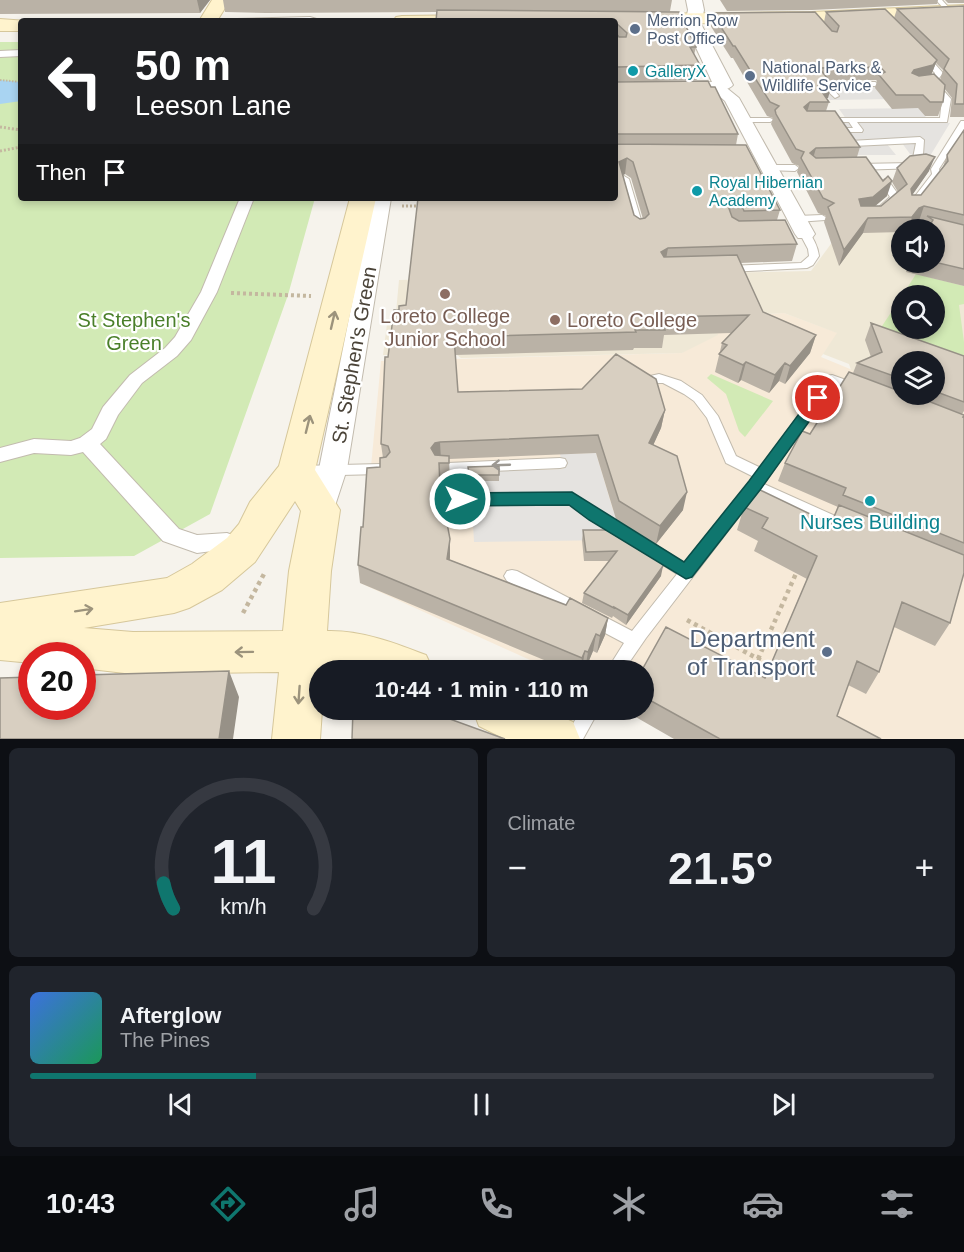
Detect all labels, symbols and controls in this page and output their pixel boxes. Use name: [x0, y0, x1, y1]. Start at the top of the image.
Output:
place label: Merrion Row Post Office: [647, 12, 738, 47]
marker: Merrion Row Post Office: [628, 22, 642, 36]
icon: left: [36, 42, 114, 120]
text: 50 m: [135, 42, 231, 89]
place label: National Parks & Wildlife Service: [762, 59, 881, 94]
place label: GalleryX: [645, 63, 707, 80]
marker: GalleryX: [626, 64, 640, 78]
marker: National Parks & Wildlife Service: [743, 69, 757, 83]
text: Leeson Lane: [135, 91, 291, 121]
icon: arrive: [98, 156, 131, 189]
text: Then: [36, 160, 86, 185]
place label: Royal Hibernian Academy: [709, 174, 823, 209]
marker: Royal Hibernian Academy: [690, 184, 704, 198]
map controls: [891, 219, 945, 405]
button: sound: [891, 219, 945, 273]
street label: St. Stephen's Green: [328, 265, 380, 445]
button: search: [891, 285, 945, 339]
marker: Loreto College Junior School: [438, 287, 452, 301]
place label: Loreto College Junior School: [380, 305, 510, 350]
park label: St Stephen's Green: [78, 309, 190, 354]
place label: Loreto College: [567, 309, 697, 331]
one-way arrow: [328, 311, 339, 331]
marker: Loreto College: [548, 313, 562, 327]
button: layers: [891, 351, 945, 405]
pin: [792, 372, 843, 423]
icon: arrive: [801, 381, 834, 414]
one-way arrow: [302, 415, 314, 434]
one-way arrow: [492, 459, 512, 471]
position arrow: [428, 467, 492, 531]
marker: Nurses Building: [863, 494, 877, 508]
place label: Nurses Building: [800, 511, 940, 533]
one-way arrow: [73, 604, 93, 615]
place label: Department of Transport: [687, 625, 815, 680]
speed limit sign: 20: [18, 642, 96, 720]
marker: Department of Transport: [820, 645, 834, 659]
one-way arrow: [234, 647, 254, 658]
text: 10:44 · 1 min · 110 m: [375, 677, 589, 702]
one-way arrow: [294, 684, 305, 704]
text: Climate: [508, 812, 575, 834]
text: 11: [210, 827, 276, 896]
text: 21.5°: [668, 843, 774, 894]
text: −: [508, 849, 527, 886]
text: +: [915, 849, 934, 886]
text: km/h: [220, 896, 266, 920]
text: Afterglow: [120, 1003, 221, 1028]
text: The Pines: [120, 1029, 210, 1051]
icon: previous: [164, 1088, 197, 1121]
icon: pause: [465, 1088, 498, 1121]
icon: next: [767, 1088, 800, 1121]
icon: directions: [207, 1183, 249, 1225]
icon: music: [341, 1183, 383, 1225]
icon: phone: [475, 1183, 517, 1225]
icon: climate: [608, 1183, 650, 1225]
icon: car: [742, 1183, 784, 1225]
icon: filters: [876, 1183, 918, 1225]
text: 10:43: [46, 1189, 115, 1219]

